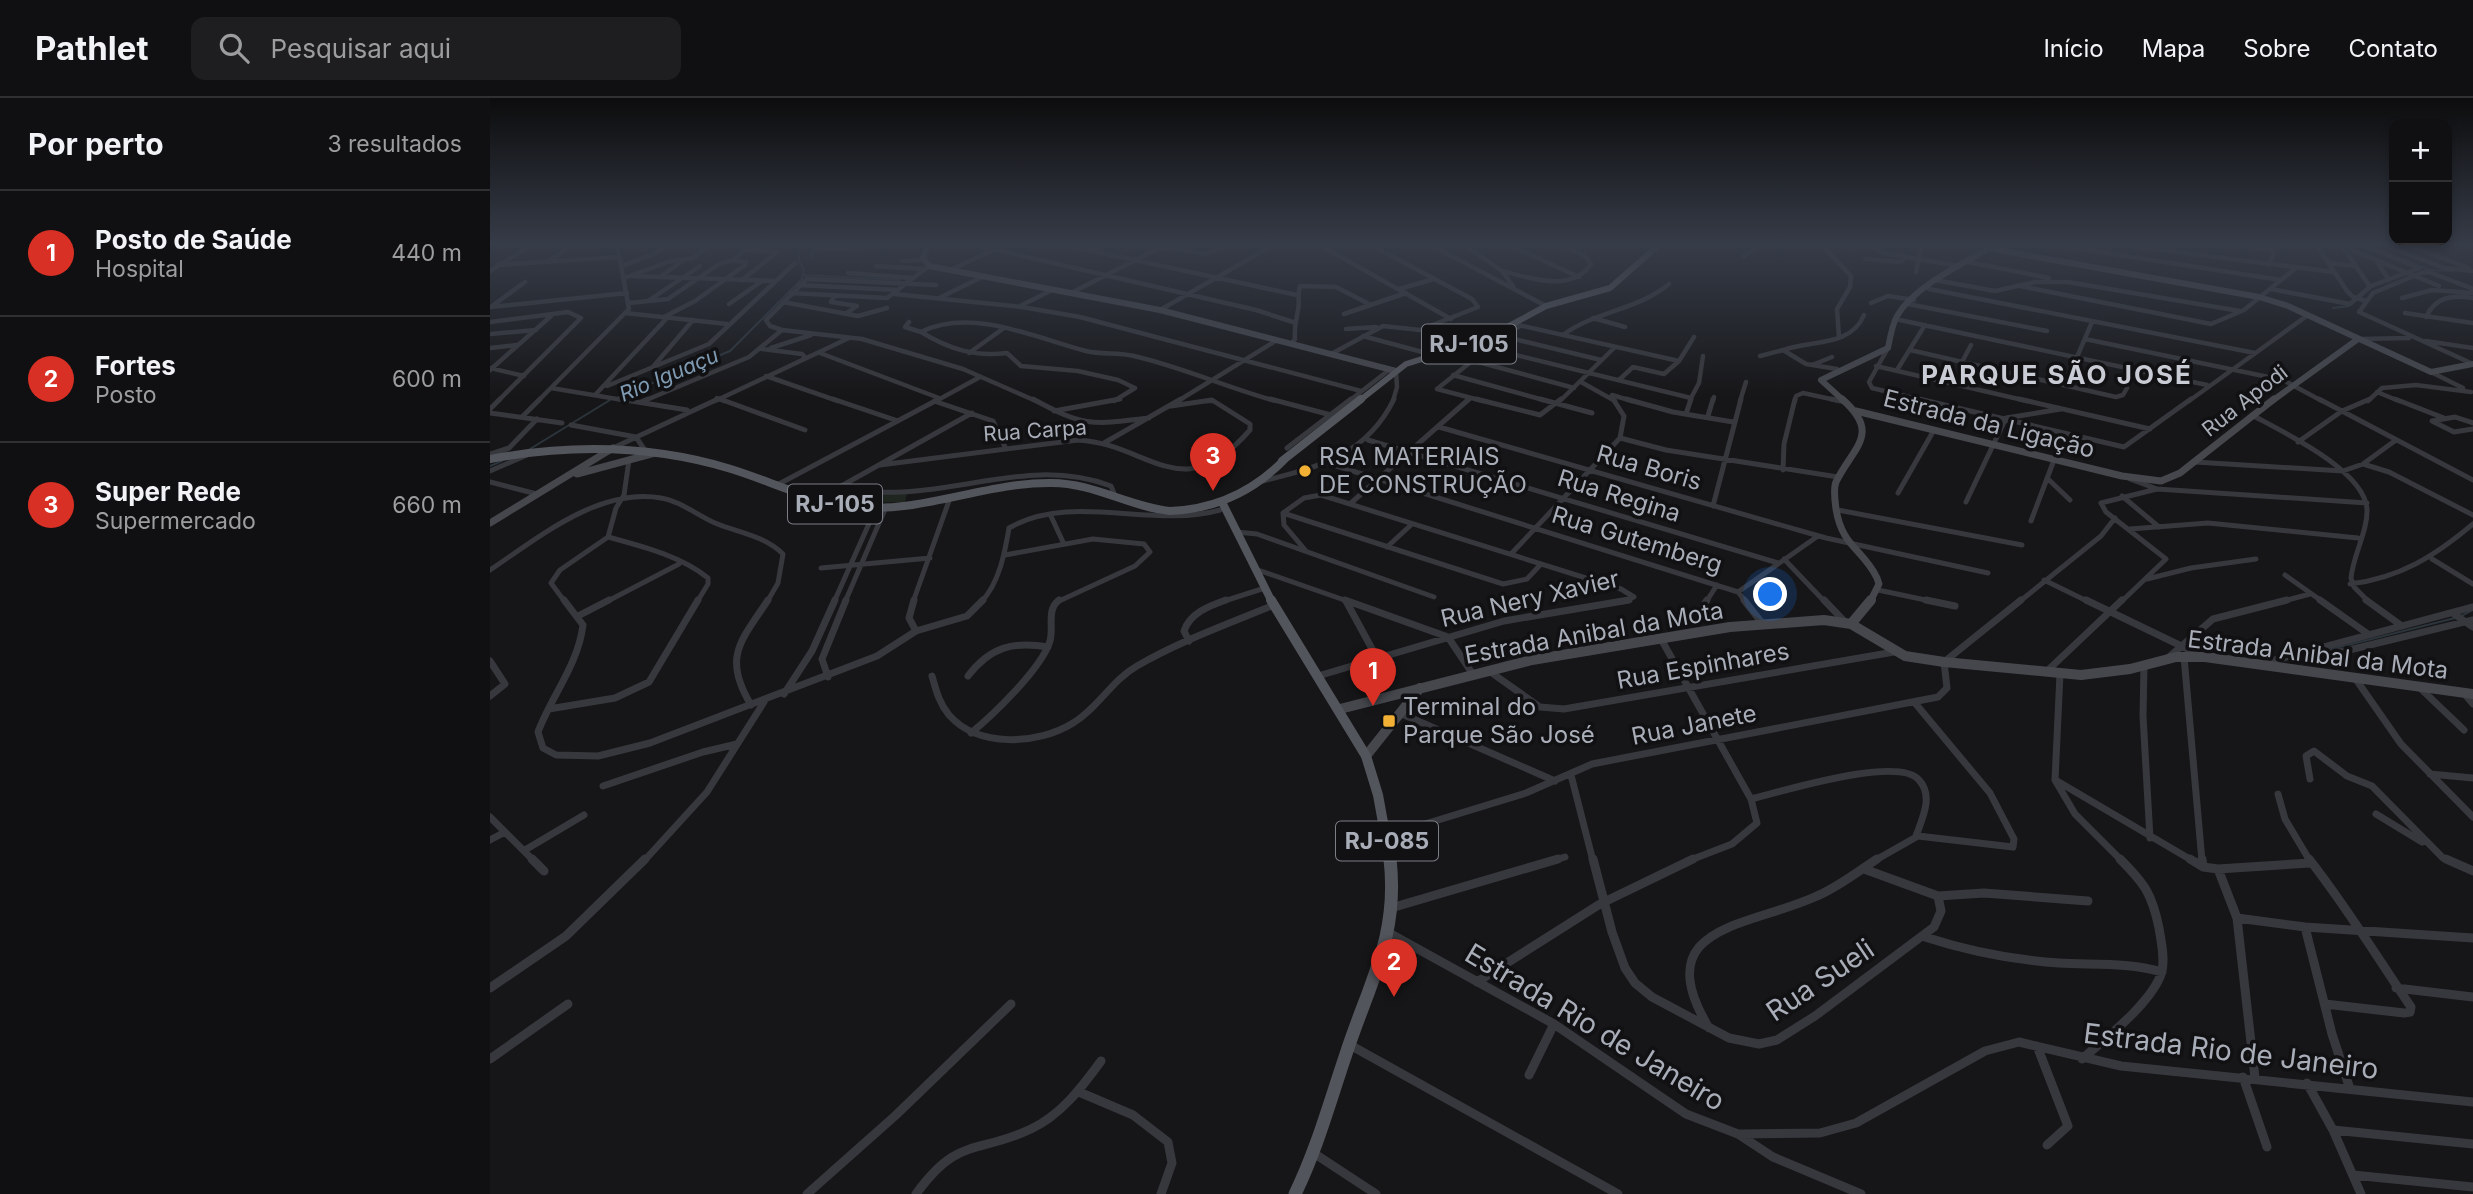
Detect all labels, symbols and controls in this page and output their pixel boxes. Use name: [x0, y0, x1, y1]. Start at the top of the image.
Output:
search box: [191, 17, 681, 80]
text: Pathlet: [35, 28, 149, 68]
icon: search: [215, 29, 253, 67]
text: Pesquisar aqui: [271, 33, 451, 64]
text: Início: [2043, 34, 2104, 63]
text: Mapa: [2142, 34, 2205, 63]
text: Sobre: [2243, 34, 2310, 63]
text: Contato: [2348, 34, 2438, 63]
map controls: [2389, 119, 2452, 245]
button: +: [2389, 119, 2452, 182]
text: Por perto: [28, 126, 164, 162]
text: 3 resultados: [327, 130, 462, 158]
button: −: [2389, 182, 2452, 245]
text: Posto de Saúde: [95, 224, 292, 255]
text: 1: [46, 239, 56, 267]
text: 440 m: [391, 239, 462, 267]
text: Hospital: [95, 255, 184, 283]
road number: RJ-105: [1422, 325, 1516, 364]
water label: Rio Iguaçu: [615, 342, 722, 407]
text: Fortes: [95, 350, 176, 381]
district label: PARQUE SÃO JOSÉ: [1921, 359, 2193, 390]
street label: Rua Apodi: [2197, 360, 2292, 442]
text: 2: [44, 365, 58, 393]
text: 600 m: [392, 365, 462, 393]
text: Posto: [95, 381, 157, 409]
street label: Estrada da Ligação: [1880, 383, 2098, 464]
street label: Rua Carpa: [982, 414, 1088, 447]
pin: 3: [1190, 433, 1236, 491]
street label: Rua Boris: [1593, 439, 1705, 496]
place label: RSA MATERIAIS DE CONSTRUÇÃO: [1319, 442, 1527, 499]
marker: RSA MATERIAIS DE CONSTRUÇÃO: [1297, 463, 1313, 479]
street label: Rua Regina: [1554, 463, 1684, 528]
text: Super Rede: [95, 476, 241, 507]
road number: RJ-105: [788, 484, 882, 524]
text: 3: [44, 491, 58, 519]
text: 660 m: [392, 491, 462, 519]
street label: Rua Gutemberg: [1548, 500, 1726, 579]
text: Supermercado: [95, 507, 256, 535]
street label: Rua Nery Xavier: [1438, 564, 1622, 633]
your location: [1753, 577, 1787, 611]
street label: Estrada Anibal da Mota: [1462, 595, 1726, 670]
street label: Estrada Anibal da Mota: [2186, 624, 2450, 685]
street label: Rua Espinhares: [1614, 636, 1791, 695]
pin: 1: [1350, 648, 1396, 706]
place label: Terminal do Parque São José: [1403, 692, 1595, 749]
street label: Rua Janete: [1629, 698, 1759, 751]
marker: Terminal do Parque São José: [1381, 713, 1397, 729]
road number: RJ-085: [1336, 821, 1438, 860]
street label: Rua Sueli: [1760, 932, 1880, 1028]
street label: Estrada Rio de Janeiro: [1459, 936, 1731, 1118]
pin: 2: [1371, 939, 1417, 997]
street label: Estrada Rio de Janeiro: [2082, 1016, 2380, 1086]

